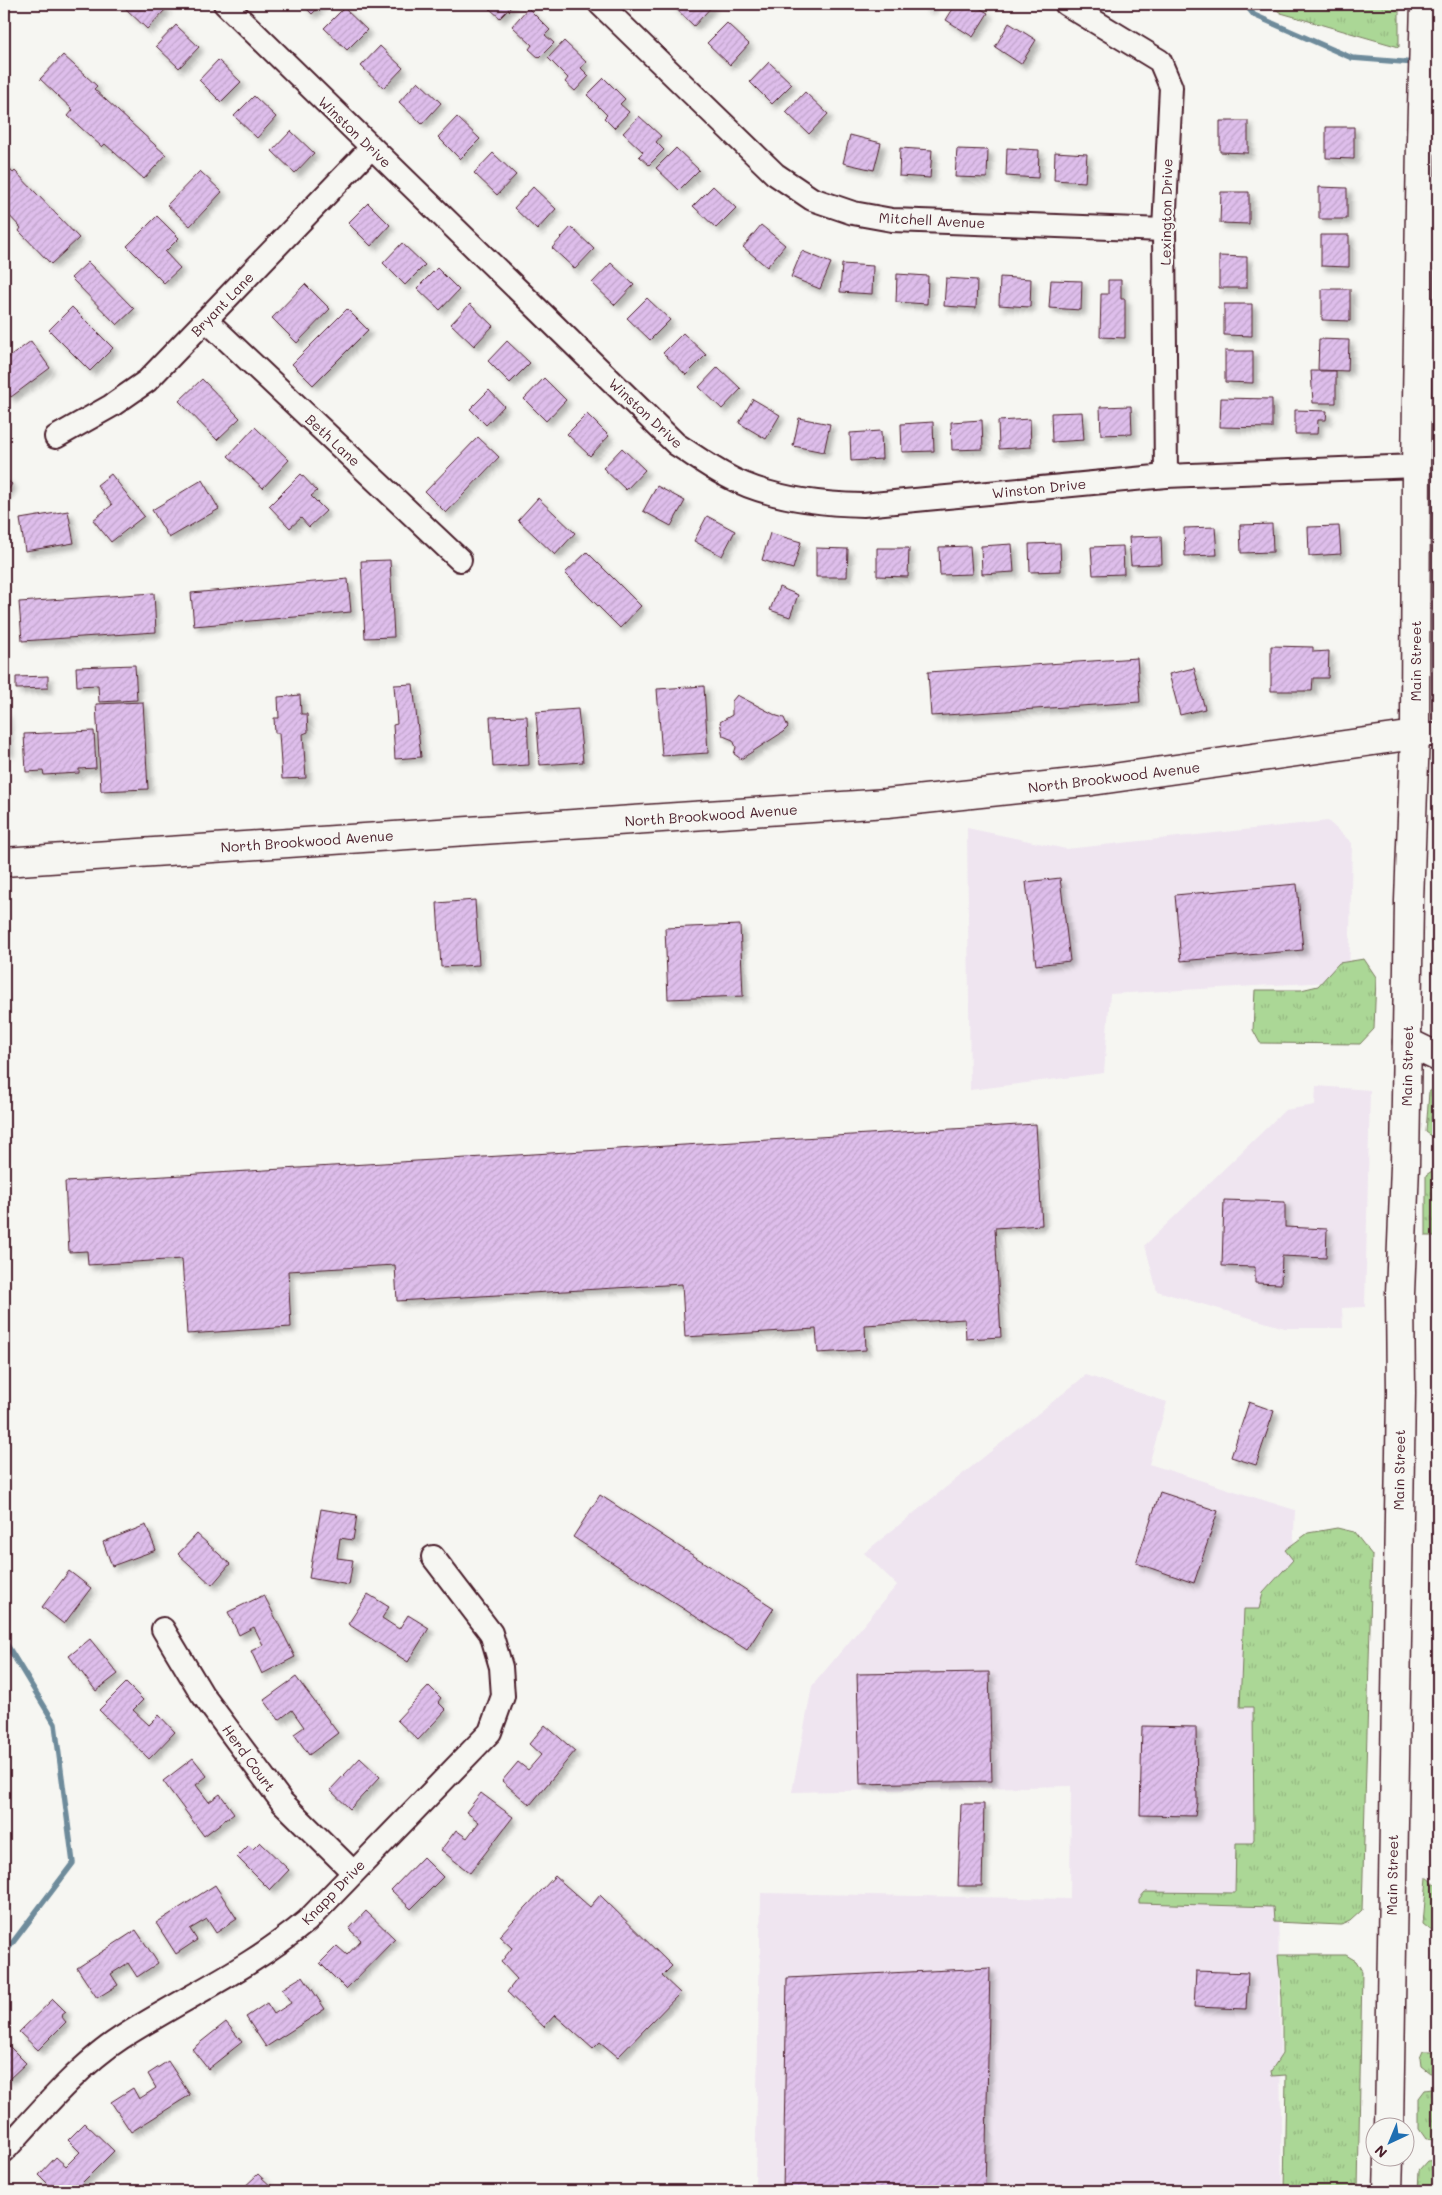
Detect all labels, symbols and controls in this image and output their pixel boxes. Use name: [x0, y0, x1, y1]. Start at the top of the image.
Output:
street label: Winston Drive: [314, 92, 396, 172]
street label: Lexington Drive: [1156, 158, 1176, 266]
street label: Mitchell Avenue: [878, 208, 986, 232]
street label: Bryant Lane: [186, 268, 258, 340]
street label: Winston Drive: [605, 374, 687, 452]
street label: Beth Lane: [302, 410, 364, 470]
street label: Winston Drive: [991, 474, 1087, 502]
street label: Main Street: [1406, 621, 1425, 701]
street label: North Brookwood Avenue: [1027, 757, 1201, 797]
street label: North Brookwood Avenue: [624, 799, 798, 831]
street label: North Brookwood Avenue: [220, 825, 394, 857]
street label: Main Street: [1397, 1025, 1417, 1107]
street label: Main Street: [1389, 1429, 1409, 1511]
street label: Herd Court: [218, 1721, 280, 1795]
street label: Main Street: [1382, 1834, 1402, 1916]
street label: Knapp Drive: [297, 1855, 369, 1929]
north arrow: [1364, 2118, 1414, 2168]
text: N: [1370, 2141, 1391, 2162]

